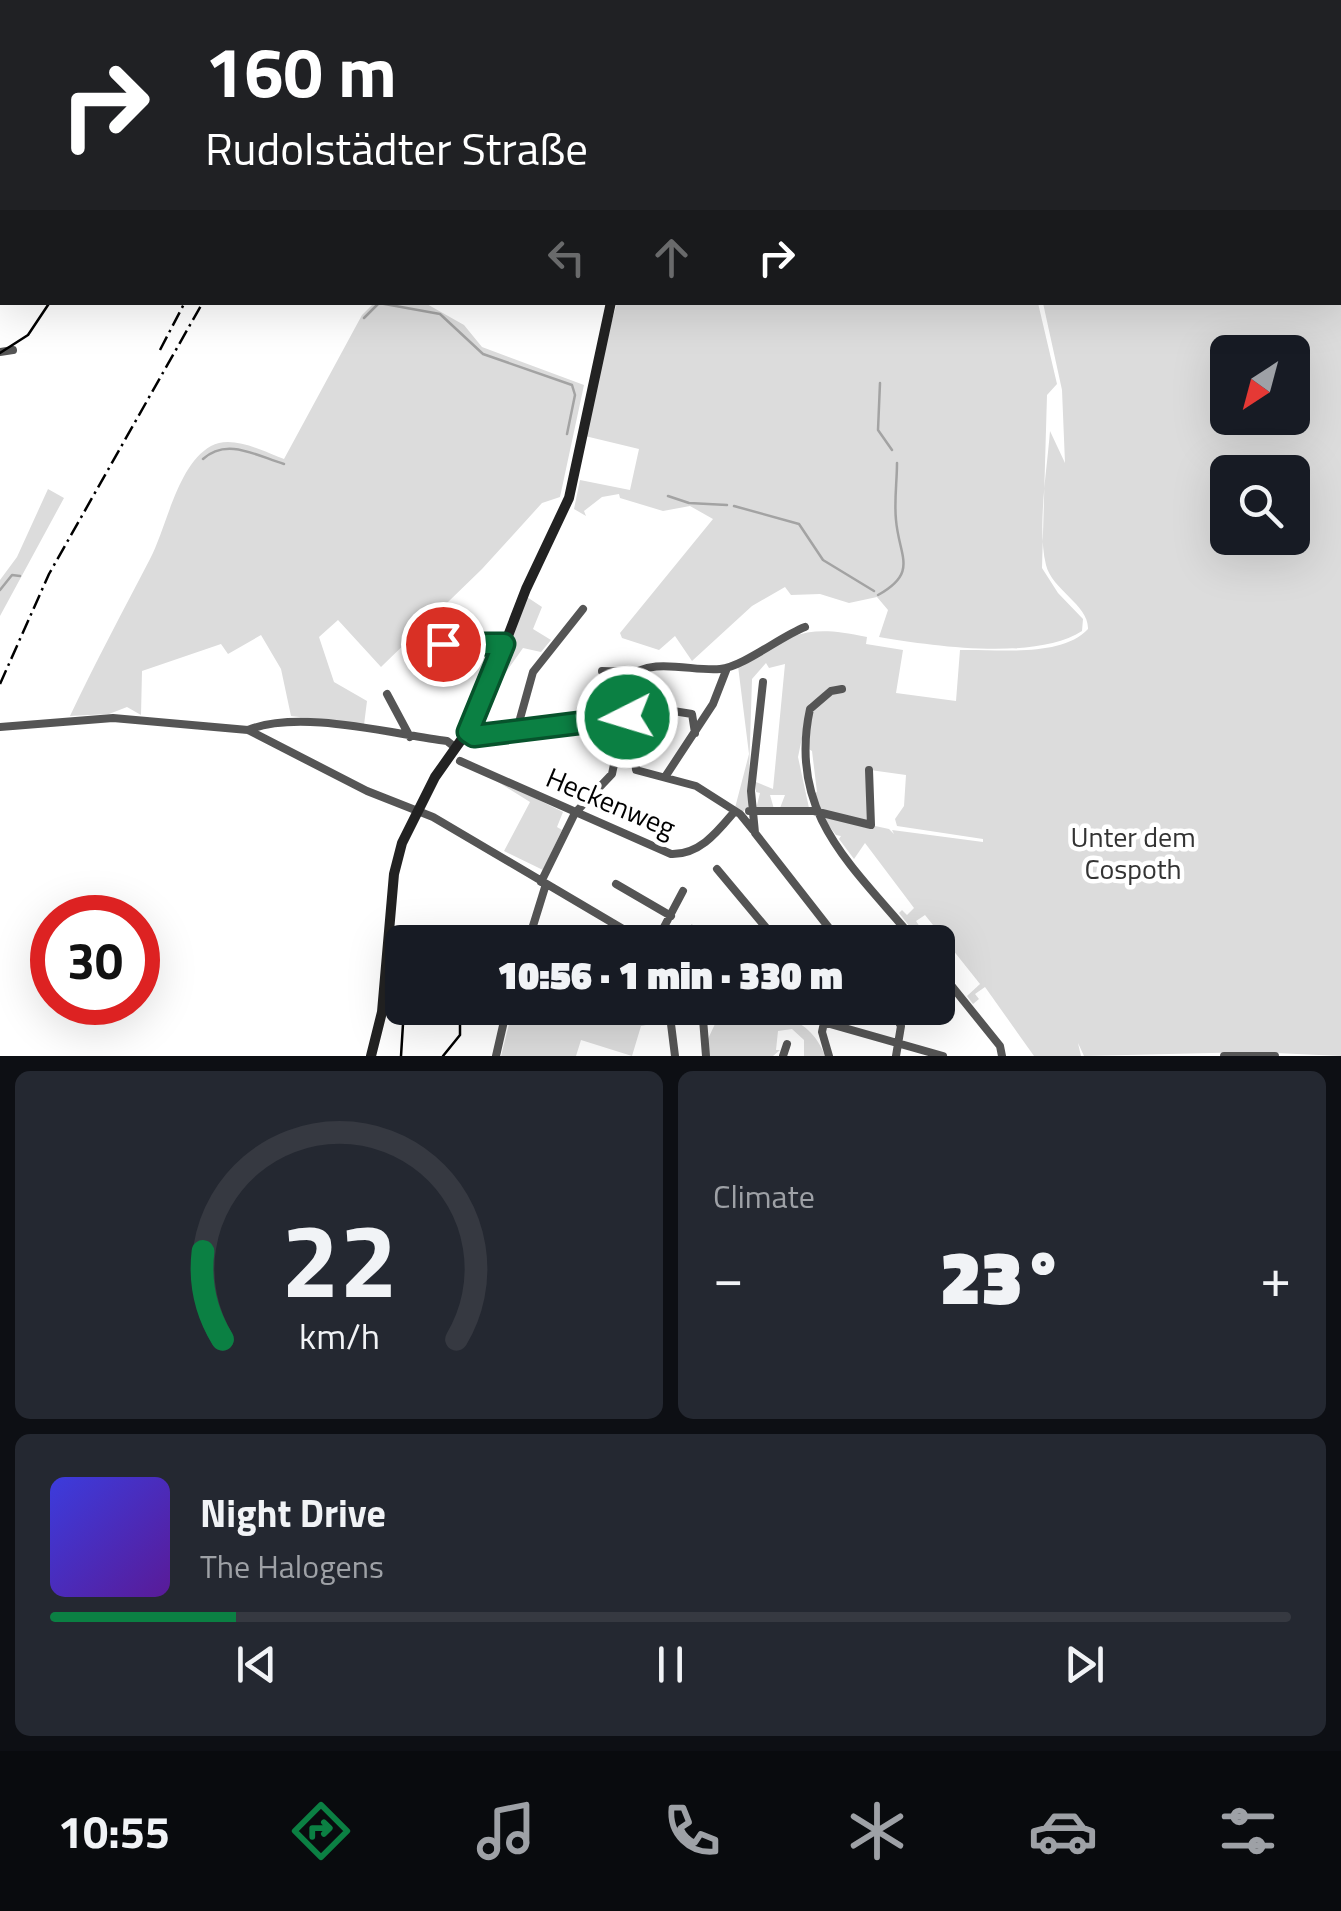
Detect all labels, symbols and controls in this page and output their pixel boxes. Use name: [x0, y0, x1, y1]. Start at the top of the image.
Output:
text: 160 m: [205, 18, 397, 124]
icon: right: [40, 40, 170, 170]
text: Rudolstädter Straße: [205, 114, 588, 182]
icon: left: [539, 230, 594, 285]
icon: ahead: [644, 230, 699, 285]
icon: right: [749, 230, 804, 285]
north arrow: [1210, 335, 1310, 435]
map controls: [1210, 335, 1310, 555]
button: search: [1210, 455, 1310, 555]
pin: [401, 602, 486, 687]
icon: arrive: [416, 617, 471, 672]
position arrow: [575, 665, 679, 769]
street label: Heckenweg: [540, 755, 682, 849]
park label: Unter dem Cospoth: [1070, 815, 1196, 890]
speed limit sign: 30: [30, 895, 160, 1025]
text: 10:56 · 1 min · 330 m: [497, 946, 843, 1004]
text: Climate: [713, 1172, 815, 1220]
text: 22: [281, 1179, 397, 1337]
text: 23°: [940, 1219, 1064, 1333]
text: −: [713, 1235, 744, 1318]
text: +: [1260, 1235, 1291, 1318]
text: km/h: [299, 1308, 379, 1363]
text: Night Drive: [200, 1484, 386, 1542]
text: The Halogens: [200, 1542, 384, 1590]
icon: previous: [229, 1637, 284, 1692]
icon: pause: [643, 1637, 698, 1692]
icon: next: [1057, 1637, 1112, 1692]
icon: directions: [286, 1796, 356, 1866]
icon: music: [471, 1796, 541, 1866]
icon: phone: [657, 1796, 727, 1866]
icon: climate: [842, 1796, 912, 1866]
icon: car: [1028, 1796, 1098, 1866]
icon: filters: [1213, 1796, 1283, 1866]
text: 10:55: [58, 1797, 170, 1865]

